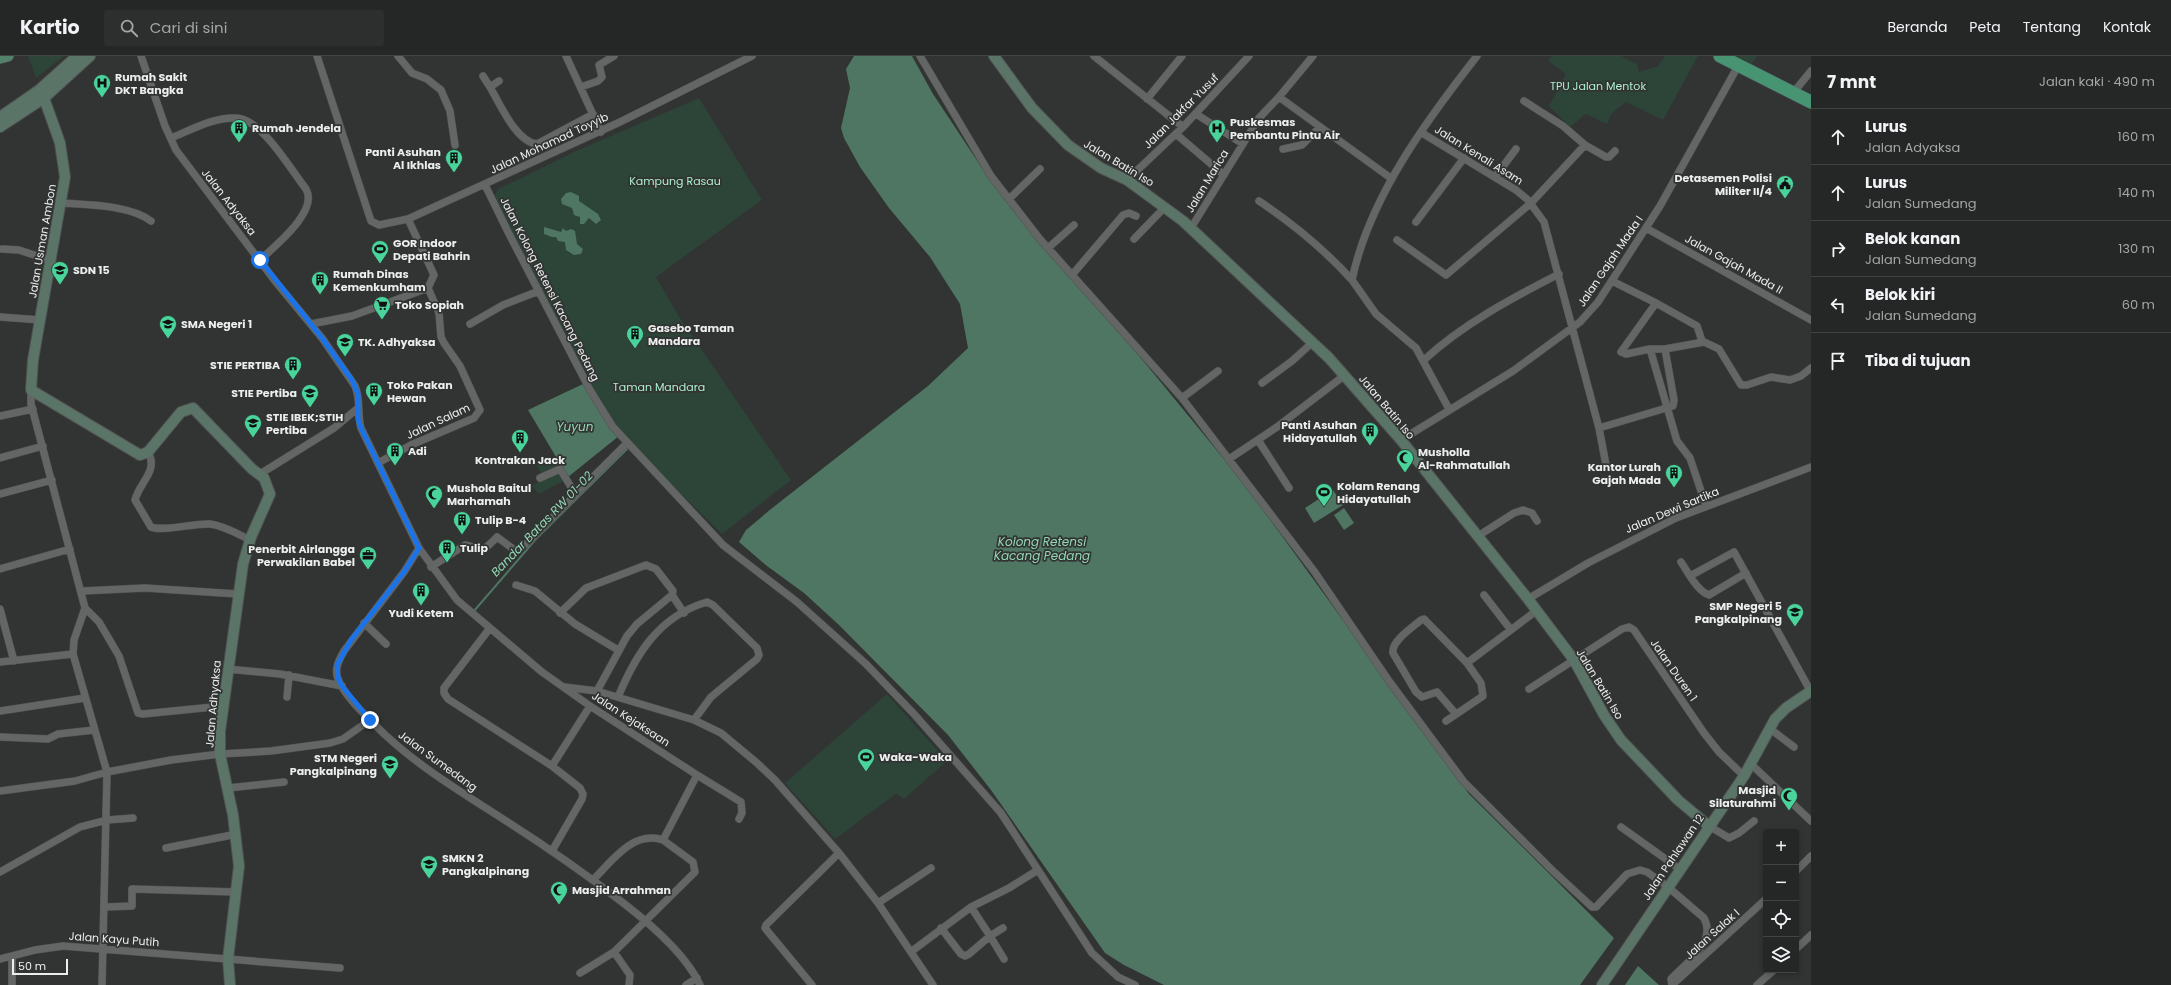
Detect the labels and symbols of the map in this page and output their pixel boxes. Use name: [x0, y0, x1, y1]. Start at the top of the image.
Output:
place label: Rumah Sakit DKT Bangka: [115, 69, 188, 98]
street label: Jalan Jakfar Yusuf: [1140, 70, 1222, 152]
hospital icon: Rumah Sakit DKT Bangka: [92, 73, 112, 98]
park label: TPU Jalan Mentok: [1550, 78, 1646, 94]
street label: Jalan Mohamad Toyyib: [487, 108, 611, 178]
place label: Puskesmas Pembantu Pintu Air: [1230, 114, 1340, 143]
building icon: Rumah Jendela: [229, 118, 249, 143]
hospital icon: Puskesmas Pembantu Pintu Air: [1207, 118, 1227, 143]
place label: Rumah Jendela: [252, 120, 341, 136]
street label: Jalan Kenali Asam: [1432, 121, 1526, 189]
street label: Jalan Batin Iso: [1081, 136, 1157, 190]
place label: Panti Asuhan Al Ikhlas: [365, 144, 441, 173]
street label: Jalan Marica: [1182, 146, 1232, 216]
building icon: Panti Asuhan Al Ikhlas: [444, 148, 464, 173]
street label: Jalan Adyaksa: [198, 165, 260, 239]
place label: Detasemen Polisi Militer II/4: [1674, 170, 1773, 199]
park label: Kampung Rasau: [629, 173, 721, 189]
public building icon: Detasemen Polisi Militer II/4: [1775, 174, 1795, 199]
street label: Jalan Usman Ambon: [24, 183, 60, 299]
street label: Jalan Kolong Retensi Kacang Pedang: [496, 194, 604, 384]
street label: Jalan Gajah Mada I: [1573, 212, 1647, 310]
street label: Jalan Gajah Mada II: [1682, 230, 1786, 298]
place label: GOR Indoor Depati Bahrin: [393, 235, 470, 264]
sports icon: GOR Indoor Depati Bahrin: [370, 239, 390, 264]
route start: [251, 251, 269, 269]
school or university icon: SDN 15: [50, 260, 70, 285]
place label: SDN 15: [73, 262, 110, 278]
place label: Rumah Dinas Kemenkumham: [333, 266, 426, 295]
building icon: Rumah Dinas Kemenkumham: [310, 270, 330, 295]
supermarket icon: Toko Sopiah: [372, 295, 392, 320]
place label: Toko Sopiah: [395, 297, 464, 313]
school or university icon: SMA Negeri 1: [158, 314, 178, 339]
place label: SMA Negeri 1: [181, 316, 252, 332]
place label: Gasebo Taman Mandara: [648, 320, 734, 349]
building icon: Gasebo Taman Mandara: [625, 324, 645, 349]
school or university icon: TK. Adhyaksa: [335, 332, 355, 357]
place label: TK. Adhyaksa: [358, 334, 435, 350]
building icon: STIE PERTIBA: [283, 355, 303, 380]
place label: STIE PERTIBA: [210, 357, 280, 373]
street label: Jalan Batin Iso: [1355, 371, 1419, 443]
place label: Toko Pakan Hewan: [387, 377, 453, 406]
park label: Taman Mandara: [613, 379, 705, 395]
building icon: Toko Pakan Hewan: [364, 381, 384, 406]
school or university icon: STIE Pertiba: [300, 383, 320, 408]
place label: STIE Pertiba: [231, 385, 297, 401]
street label: Jalan Salam: [403, 399, 473, 443]
place label: STIE IBEK;STIH Pertiba: [266, 409, 343, 438]
school or university icon: STIE IBEK;STIH Pertiba: [243, 413, 263, 438]
place label: Panti Asuhan Hidayatullah: [1281, 417, 1357, 446]
water label: Yuyun: [557, 418, 593, 435]
building icon: Panti Asuhan Hidayatullah: [1360, 421, 1380, 446]
building icon: Kontrakan Jack: [510, 428, 530, 453]
building icon: Adi: [385, 441, 405, 466]
place label: Adi: [408, 443, 427, 459]
place label: Musholla Al-Rahmatullah: [1418, 444, 1510, 473]
mosque icon: Musholla Al-Rahmatullah: [1395, 448, 1415, 473]
place label: Kontrakan Jack: [475, 452, 565, 468]
place label: Kantor Lurah Gajah Mada: [1588, 459, 1661, 488]
building icon: Kantor Lurah Gajah Mada: [1664, 463, 1684, 488]
water label: Bandar Batas RW 01-02: [487, 467, 597, 580]
place label: Kolam Renang Hidayatullah: [1337, 478, 1420, 507]
place label: Mushola Baitul Marhamah: [447, 480, 531, 509]
sports icon: Kolam Renang Hidayatullah: [1314, 482, 1334, 507]
street label: Jalan Dewi Sartika: [1623, 483, 1721, 537]
mosque icon: Mushola Baitul Marhamah: [424, 484, 444, 509]
building icon: Tulip B-4: [452, 510, 472, 535]
place label: Tulip B-4: [475, 512, 527, 528]
water label: Kolong Retensi Kacang Pedang: [994, 533, 1090, 564]
building icon: Tulip: [437, 538, 457, 563]
place label: Tulip: [460, 540, 488, 556]
place label: Penerbit Airlangga Perwakilan Babel: [248, 541, 355, 570]
office icon: Penerbit Airlangga Perwakilan Babel: [358, 545, 378, 570]
building icon: Yudi Ketem: [411, 581, 431, 606]
place label: SMP Negeri 5 Pangkalpinang: [1695, 598, 1782, 627]
school or university icon: SMP Negeri 5 Pangkalpinang: [1785, 602, 1805, 627]
place label: Yudi Ketem: [388, 605, 454, 621]
street label: Jalan Duren 1: [1647, 636, 1701, 704]
street label: Jalan Batin Iso: [1573, 646, 1627, 722]
street label: Jalan Adhyaksa: [201, 660, 225, 748]
street label: Jalan Kejaksaan: [589, 688, 673, 750]
route end: [361, 711, 379, 729]
street label: Jalan Sumedang: [395, 727, 481, 795]
sports icon: Waka-Waka: [856, 747, 876, 772]
place label: Waka-Waka: [879, 749, 952, 765]
place label: STM Negeri Pangkalpinang: [290, 750, 377, 779]
school or university icon: STM Negeri Pangkalpinang: [380, 754, 400, 779]
place label: Masjid Silaturahmi: [1709, 782, 1776, 811]
mosque icon: Masjid Silaturahmi: [1779, 786, 1799, 811]
street label: Jalan Pahlawan 12: [1638, 811, 1708, 903]
place label: SMKN 2 Pangkalpinang: [442, 850, 529, 879]
school or university icon: SMKN 2 Pangkalpinang: [419, 854, 439, 879]
mosque icon: Masjid Arrahman: [549, 880, 569, 905]
place label: Masjid Arrahman: [572, 882, 671, 898]
street label: Jalan Salak I: [1681, 905, 1743, 963]
street label: Jalan Kayu Putih: [68, 928, 160, 950]
scale bar: [12, 957, 68, 976]

